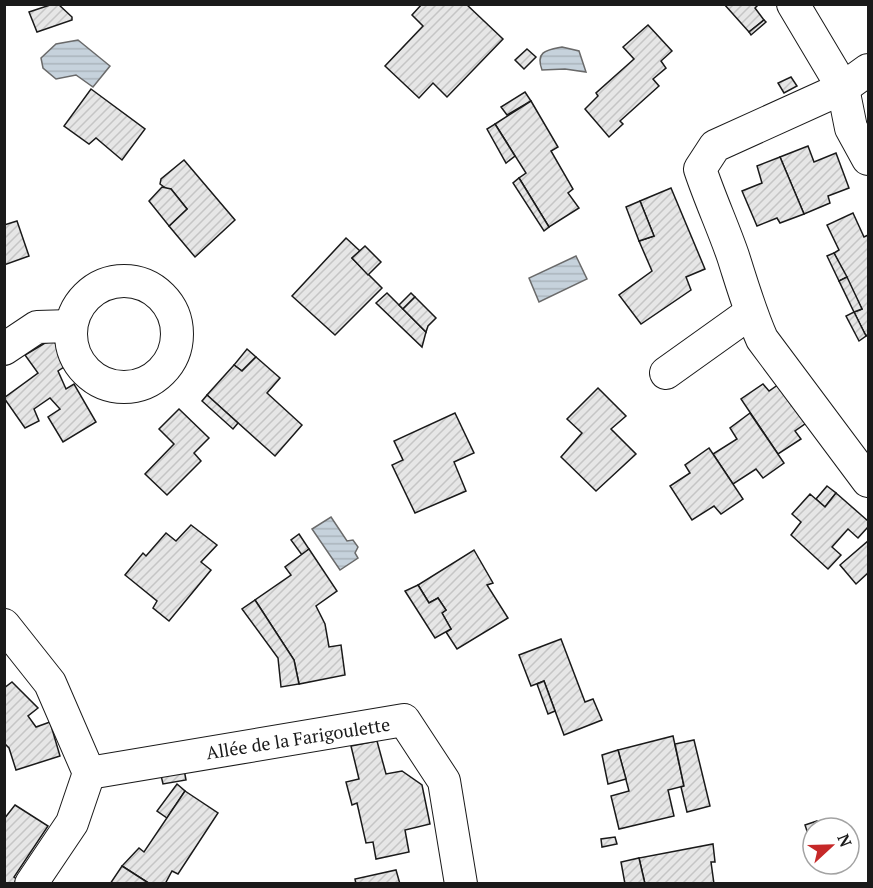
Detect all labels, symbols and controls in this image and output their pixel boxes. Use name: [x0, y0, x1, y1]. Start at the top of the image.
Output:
street label: Allée de la Farigoulette: [204, 712, 392, 764]
north arrow: [801, 816, 861, 876]
text: N: [832, 831, 857, 850]

